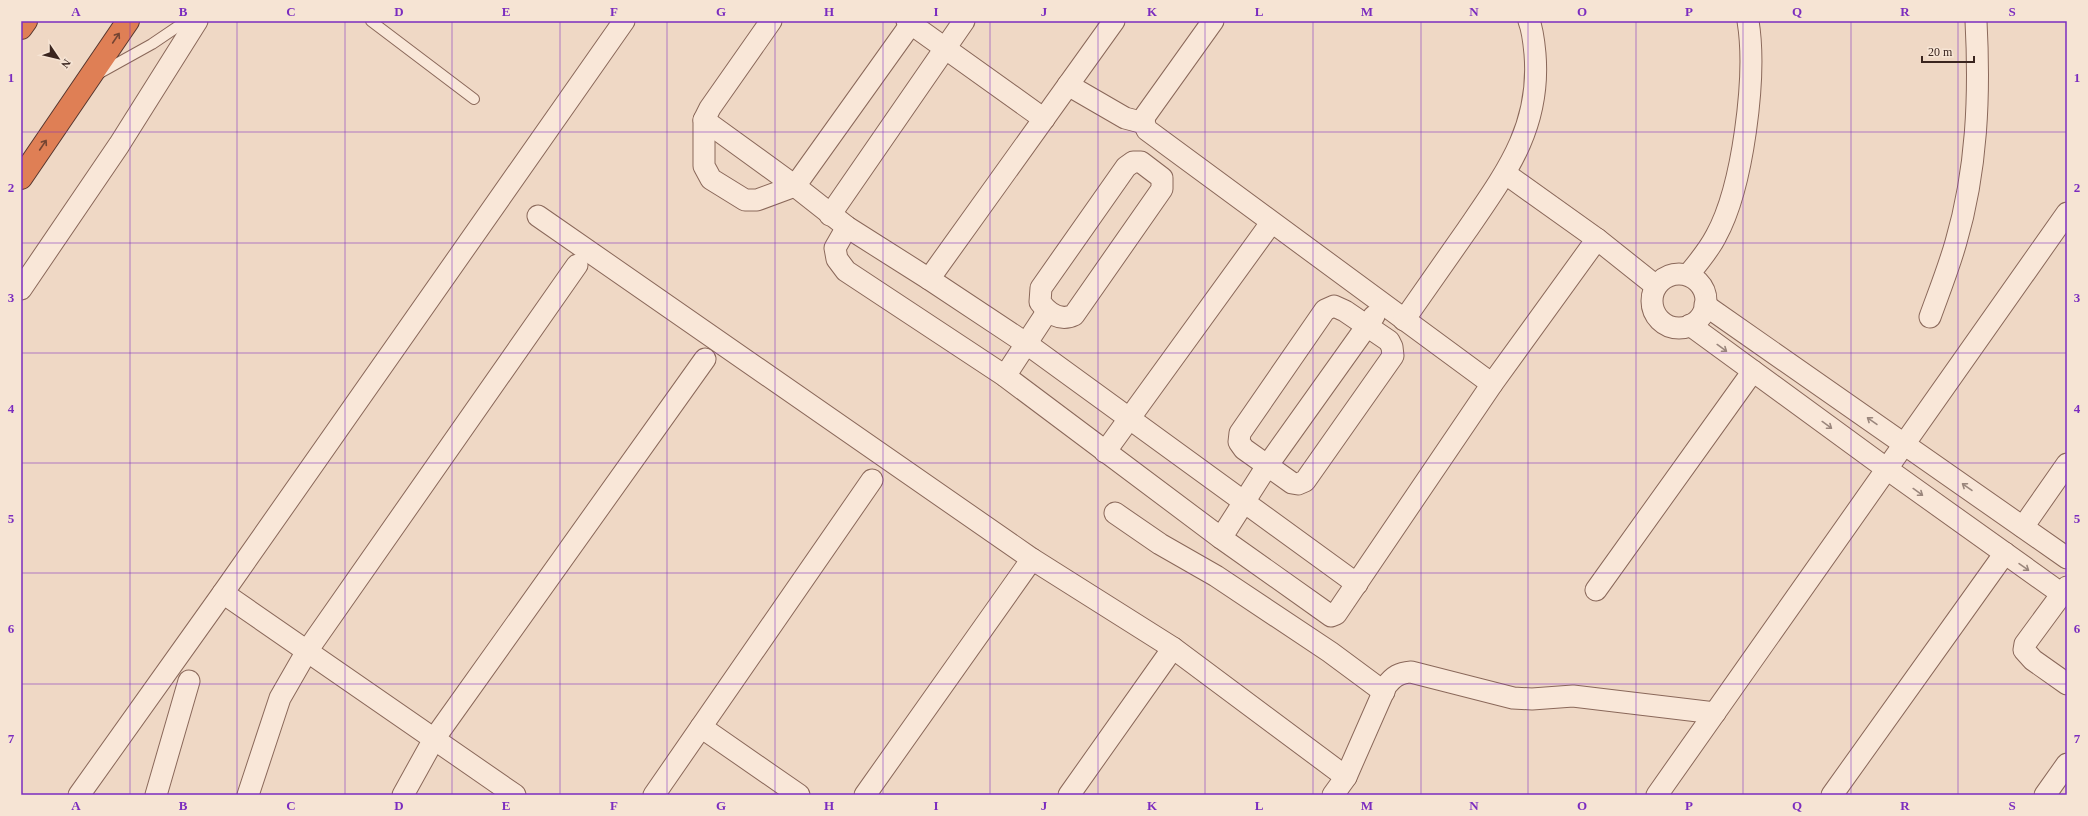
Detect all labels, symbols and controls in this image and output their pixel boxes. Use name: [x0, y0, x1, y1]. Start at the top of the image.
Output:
text: A: [71, 4, 81, 19]
text: B: [179, 4, 188, 19]
text: C: [286, 4, 296, 19]
text: D: [394, 4, 404, 19]
text: E: [502, 4, 510, 19]
text: F: [610, 4, 618, 19]
text: G: [716, 4, 726, 19]
text: H: [824, 4, 834, 19]
text: I: [933, 4, 939, 19]
text: J: [1041, 4, 1048, 19]
text: K: [1147, 4, 1158, 19]
text: L: [1255, 4, 1264, 19]
text: M: [1361, 4, 1373, 19]
text: N: [1469, 4, 1479, 19]
text: O: [1577, 4, 1587, 19]
text: P: [1685, 4, 1693, 19]
text: Q: [1792, 4, 1802, 19]
text: R: [1900, 4, 1910, 19]
text: S: [2008, 4, 2016, 19]
one-way arrow: [112, 33, 120, 44]
north arrow: [38, 38, 78, 78]
scale bar: [1922, 38, 1974, 64]
text: 20 m: [1928, 45, 1953, 59]
text: N: [59, 57, 73, 70]
text: 1: [8, 70, 14, 85]
text: 1: [2074, 70, 2080, 85]
one-way arrow: [39, 140, 47, 151]
text: 2: [8, 180, 14, 195]
text: 2: [2074, 180, 2080, 195]
text: 3: [8, 290, 15, 305]
text: 3: [2074, 290, 2081, 305]
one-way arrow: [1716, 344, 1727, 352]
text: 4: [8, 401, 15, 416]
text: 4: [2074, 401, 2081, 416]
one-way arrow: [1867, 417, 1878, 425]
one-way arrow: [1821, 421, 1832, 429]
one-way arrow: [1961, 483, 1972, 491]
one-way arrow: [1913, 487, 1924, 496]
text: 5: [8, 511, 15, 526]
text: 5: [2074, 511, 2081, 526]
one-way arrow: [2019, 563, 2030, 571]
text: 6: [8, 621, 15, 636]
text: 6: [2074, 621, 2081, 636]
text: 7: [8, 731, 15, 746]
text: 7: [2074, 731, 2081, 746]
text: A: [71, 798, 81, 813]
text: B: [179, 798, 188, 813]
text: C: [286, 798, 296, 813]
text: D: [394, 798, 404, 813]
text: E: [502, 798, 510, 813]
text: F: [610, 798, 618, 813]
text: G: [716, 798, 726, 813]
text: H: [824, 798, 834, 813]
text: I: [933, 798, 939, 813]
text: J: [1041, 798, 1048, 813]
text: K: [1147, 798, 1158, 813]
text: L: [1255, 798, 1264, 813]
text: M: [1361, 798, 1373, 813]
text: N: [1469, 798, 1479, 813]
text: O: [1577, 798, 1587, 813]
text: P: [1685, 798, 1693, 813]
text: Q: [1792, 798, 1802, 813]
text: R: [1900, 798, 1910, 813]
text: S: [2008, 798, 2016, 813]

